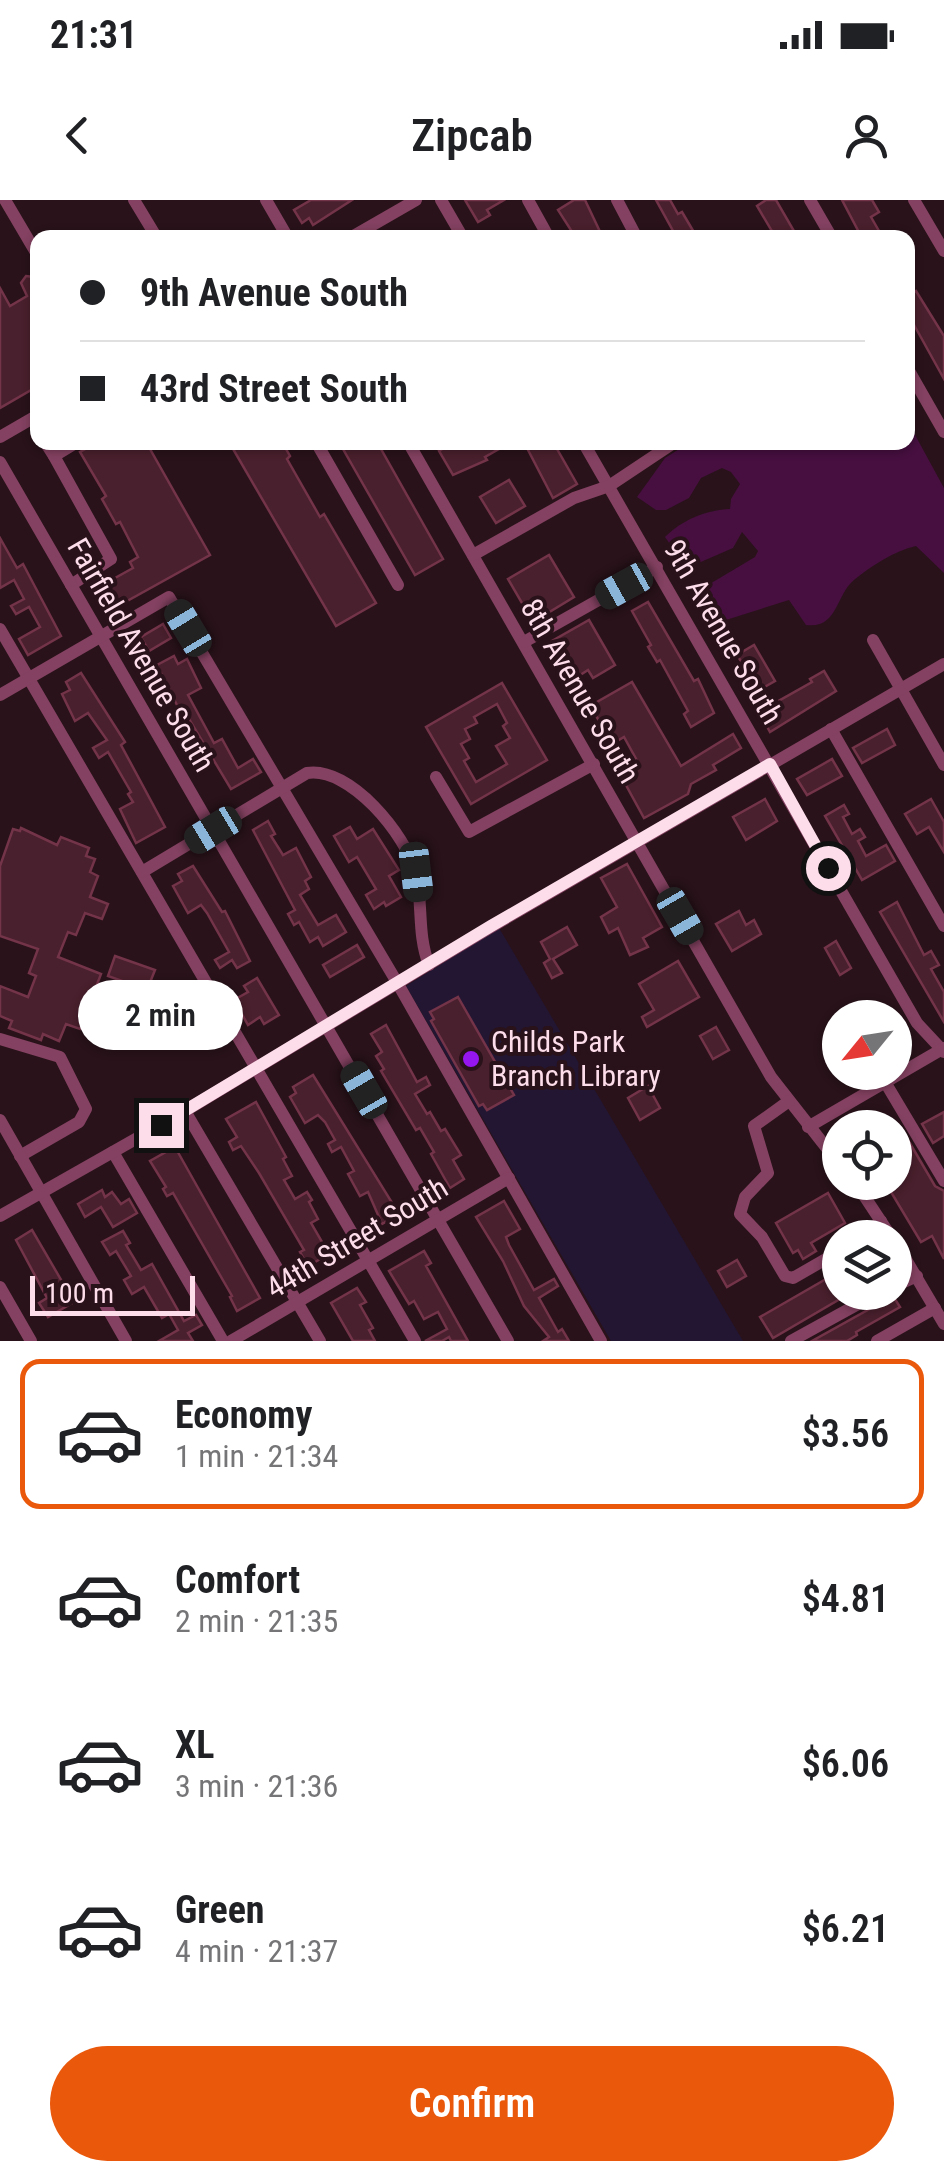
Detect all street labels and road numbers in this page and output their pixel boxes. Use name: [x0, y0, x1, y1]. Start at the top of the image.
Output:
street label: Fairfield Avenue South: [60, 532, 222, 778]
street label: 9th Avenue South: [657, 533, 790, 730]
street label: 8th Avenue South: [514, 592, 647, 789]
street label: 44th Street South: [260, 1170, 454, 1306]

